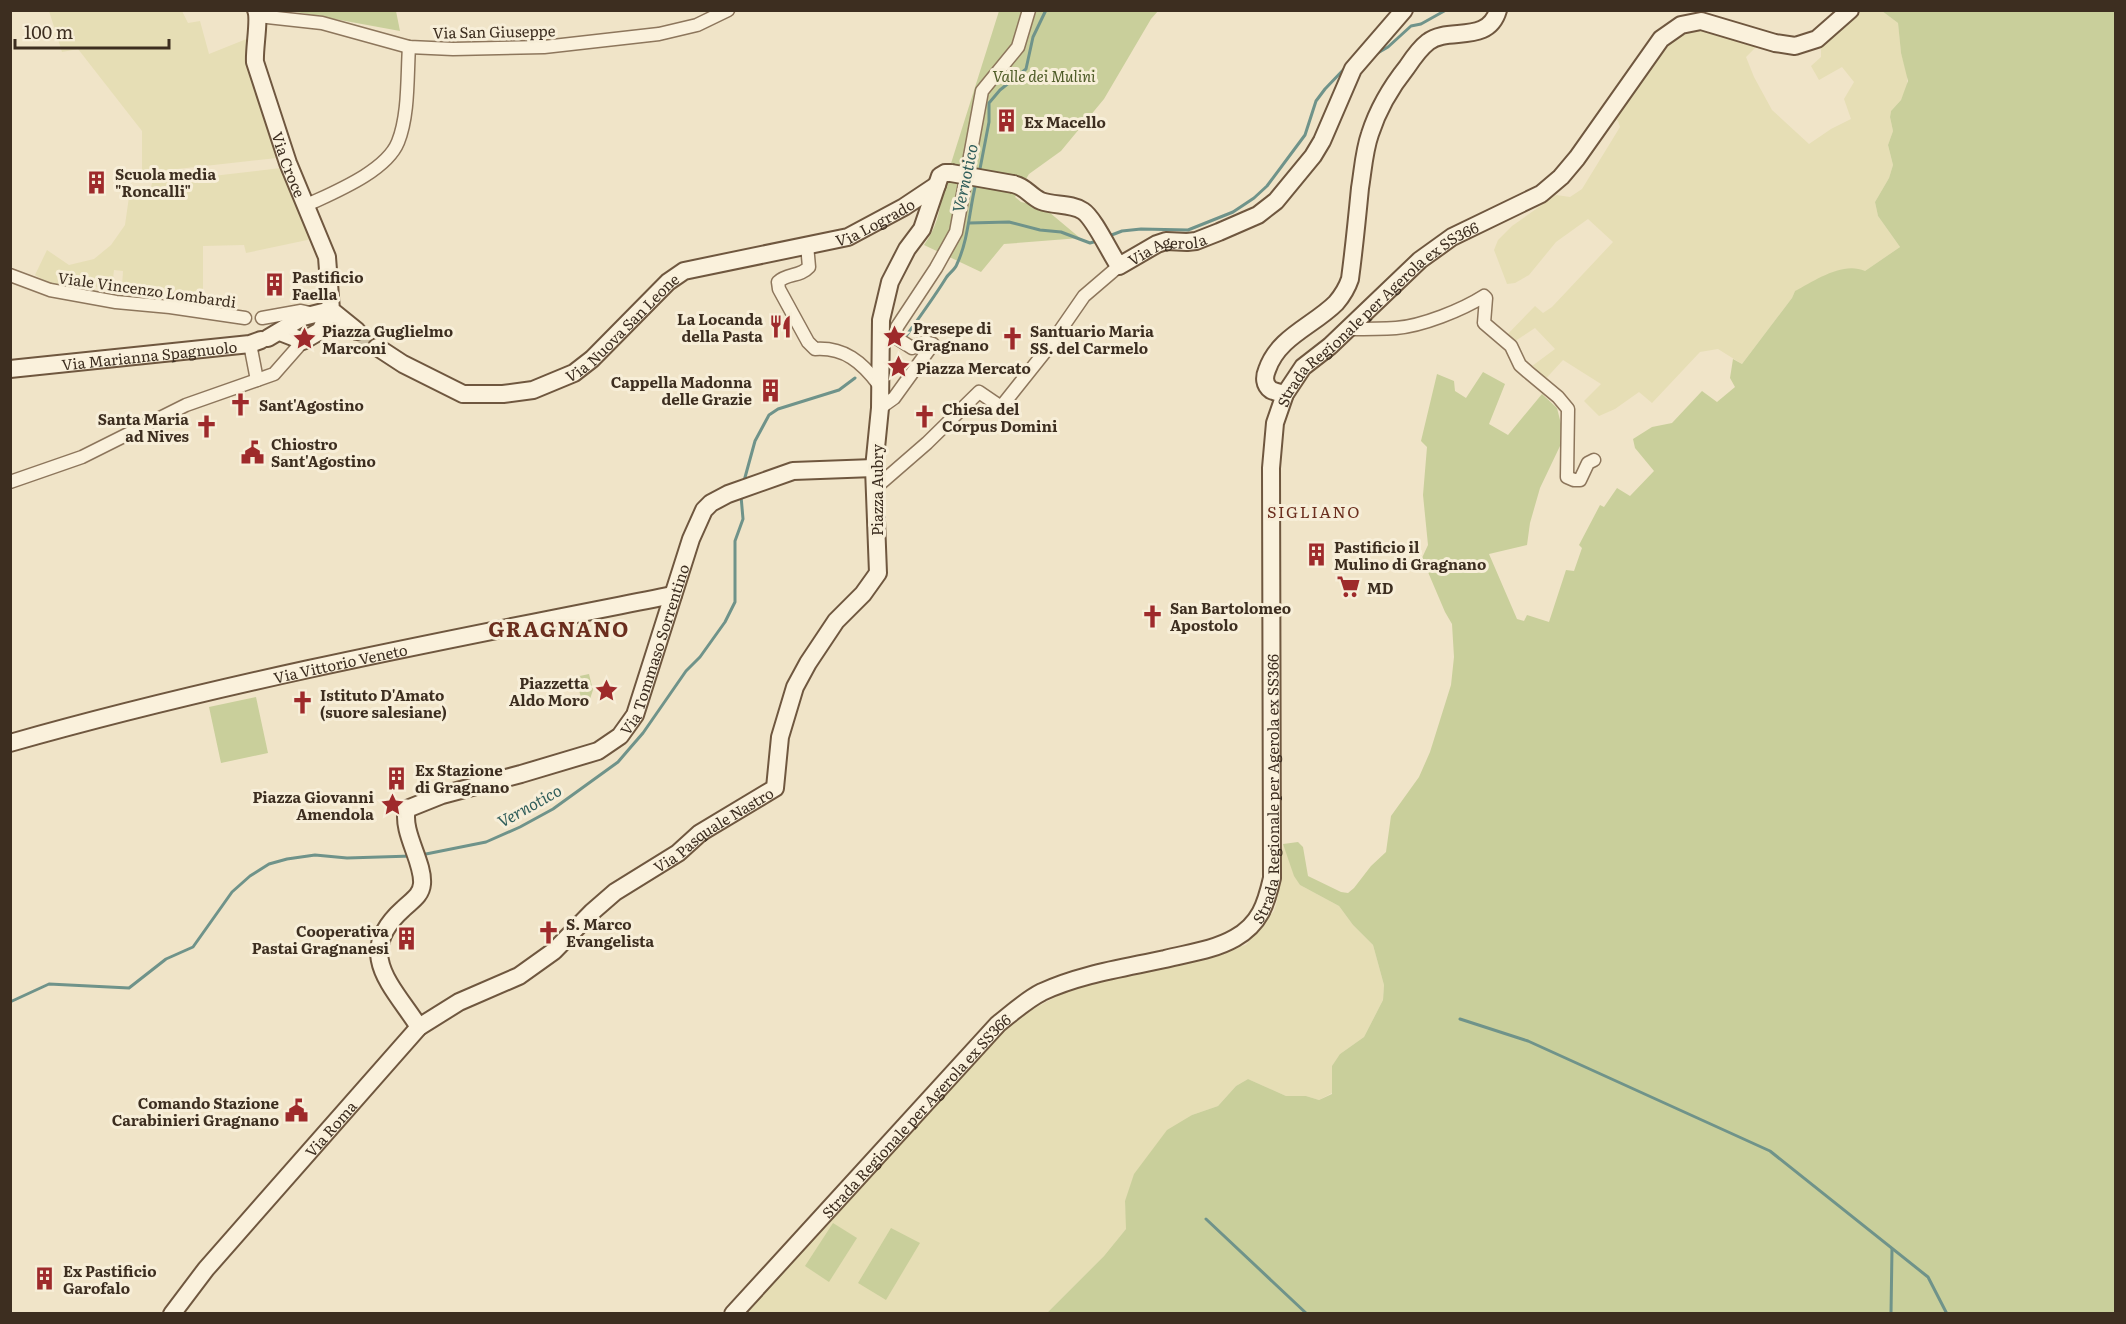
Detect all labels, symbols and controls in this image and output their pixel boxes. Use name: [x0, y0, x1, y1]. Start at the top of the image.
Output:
scale bar: [15, 12, 170, 50]
text: 100 m: [24, 18, 73, 45]
street label: Via San Giuseppe: [432, 18, 556, 44]
park label: Valle dei Mulini: [992, 64, 1096, 87]
building icon: Ex Macello: [993, 108, 1019, 134]
place label: Ex Macello: [1024, 110, 1106, 133]
street label: Via Croce: [267, 128, 312, 201]
water label: Vernotico: [945, 141, 983, 215]
place label: Scuola media "Roncalli": [115, 162, 216, 202]
building icon: Scuola media "Roncalli": [84, 169, 110, 195]
street label: Via Logrado: [833, 192, 919, 251]
street label: Strada Regionale per Agerola ex SS366: [1270, 215, 1482, 410]
street label: Via Agerola: [1123, 226, 1211, 270]
street label: Viale Vincenzo Lombardi: [56, 265, 238, 313]
place label: Pastificio Faella: [292, 265, 364, 305]
street label: Via Nuova San Leone: [561, 267, 683, 387]
building icon: Pastificio Faella: [261, 272, 287, 298]
place label: La Locanda della Pasta: [677, 307, 763, 347]
restaurant icon: La Locanda della Pasta: [768, 314, 794, 340]
place label: Presepe di Gragnano: [913, 316, 992, 356]
place label: Piazza Guglielmo Marconi: [322, 319, 453, 359]
place label: Santuario Maria SS. del Carmelo: [1030, 319, 1154, 359]
place icon: Presepe di Gragnano: [882, 323, 908, 349]
place icon: Piazza Guglielmo Marconi: [291, 326, 317, 352]
church icon: Santuario Maria SS. del Carmelo: [999, 326, 1025, 352]
street label: Via Marianna Spagnuolo: [60, 334, 238, 375]
place icon: Piazza Mercato: [885, 354, 911, 380]
place label: Piazza Mercato: [916, 356, 1031, 379]
place label: Cappella Madonna delle Grazie: [611, 370, 753, 410]
building icon: Cappella Madonna delle Grazie: [757, 377, 783, 403]
church icon: Sant'Agostino: [228, 391, 254, 417]
place label: Sant'Agostino: [259, 393, 364, 416]
place label: Chiesa del Corpus Domini: [942, 397, 1058, 437]
church icon: Chiesa del Corpus Domini: [911, 404, 937, 430]
place label: Santa Maria ad Nives: [98, 407, 190, 447]
church icon: Santa Maria ad Nives: [194, 414, 220, 440]
place label: Chiostro Sant'Agostino: [271, 432, 376, 472]
public building icon: Chiostro Sant'Agostino: [240, 439, 266, 465]
street label: Piazza Aubry: [865, 444, 888, 536]
district label: SIGLIANO: [1267, 499, 1361, 523]
place label: Pastificio il Mulino di Gragnano: [1334, 535, 1486, 575]
building icon: Pastificio il Mulino di Gragnano: [1303, 542, 1329, 568]
street label: Via Tommaso Sorrentino: [613, 561, 694, 739]
supermarket icon: MD: [1336, 574, 1362, 600]
place label: MD: [1367, 576, 1394, 599]
place label: San Bartolomeo Apostolo: [1170, 596, 1291, 636]
church icon: San Bartolomeo Apostolo: [1139, 603, 1165, 629]
district label: GRAGNANO: [488, 612, 630, 643]
street label: Via Vittorio Veneto: [271, 637, 410, 688]
street label: Strada Regionale per Agerola ex SS366: [1246, 654, 1283, 928]
place label: Piazzetta Aldo Moro: [509, 671, 589, 711]
place icon: Piazzetta Aldo Moro: [594, 678, 620, 704]
place label: Istituto D'Amato (suore salesiane): [320, 683, 447, 723]
church icon: Istituto D'Amato (suore salesiane): [289, 690, 315, 716]
place label: Ex Stazione di Gragnano: [415, 758, 509, 798]
building icon: Ex Stazione di Gragnano: [384, 765, 410, 791]
water label: Vernotico: [493, 778, 565, 832]
street label: Via Pasquale Nastro: [648, 780, 777, 877]
place label: Piazza Giovanni Amendola: [253, 785, 375, 825]
place icon: Piazza Giovanni Amendola: [379, 792, 405, 818]
place label: S. Marco Evangelista: [566, 912, 655, 952]
place label: Cooperativa Pastai Gragnanesi: [252, 919, 390, 959]
church icon: S. Marco Evangelista: [535, 919, 561, 945]
building icon: Cooperativa Pastai Gragnanesi: [394, 926, 420, 952]
street label: Strada Regionale per Agerola ex SS366: [815, 1007, 1015, 1222]
place label: Comando Stazione Carabinieri Gragnano: [112, 1091, 280, 1131]
street label: Via Roma: [299, 1094, 362, 1162]
public building icon: Comando Stazione Carabinieri Gragnano: [284, 1098, 310, 1124]
place label: Ex Pastificio Garofalo: [63, 1259, 157, 1299]
building icon: Ex Pastificio Garofalo: [32, 1266, 58, 1292]

